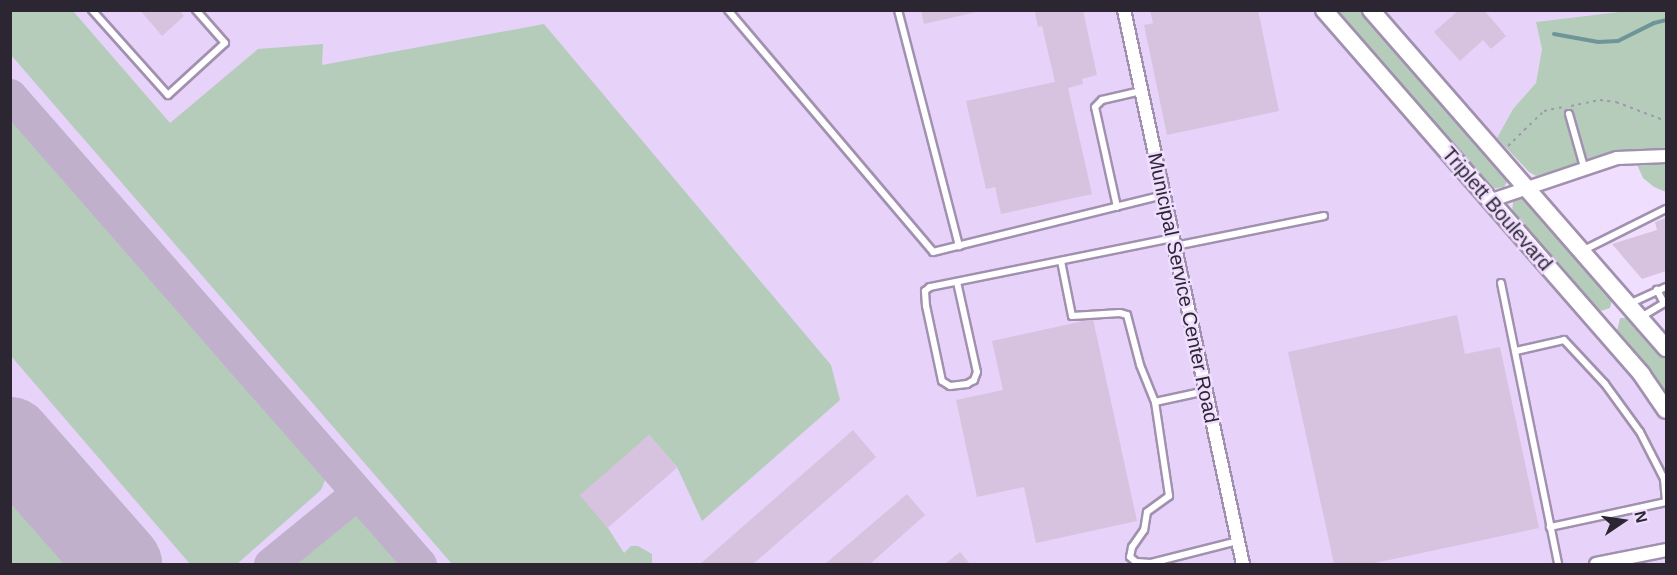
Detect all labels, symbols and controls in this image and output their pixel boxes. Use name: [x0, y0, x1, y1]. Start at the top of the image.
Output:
street label: Triplett Boulevard: [1437, 142, 1557, 276]
street label: Municipal Service Center Road: [1143, 151, 1223, 425]
north arrow: [1593, 491, 1653, 551]
text: N: [1631, 509, 1651, 524]

